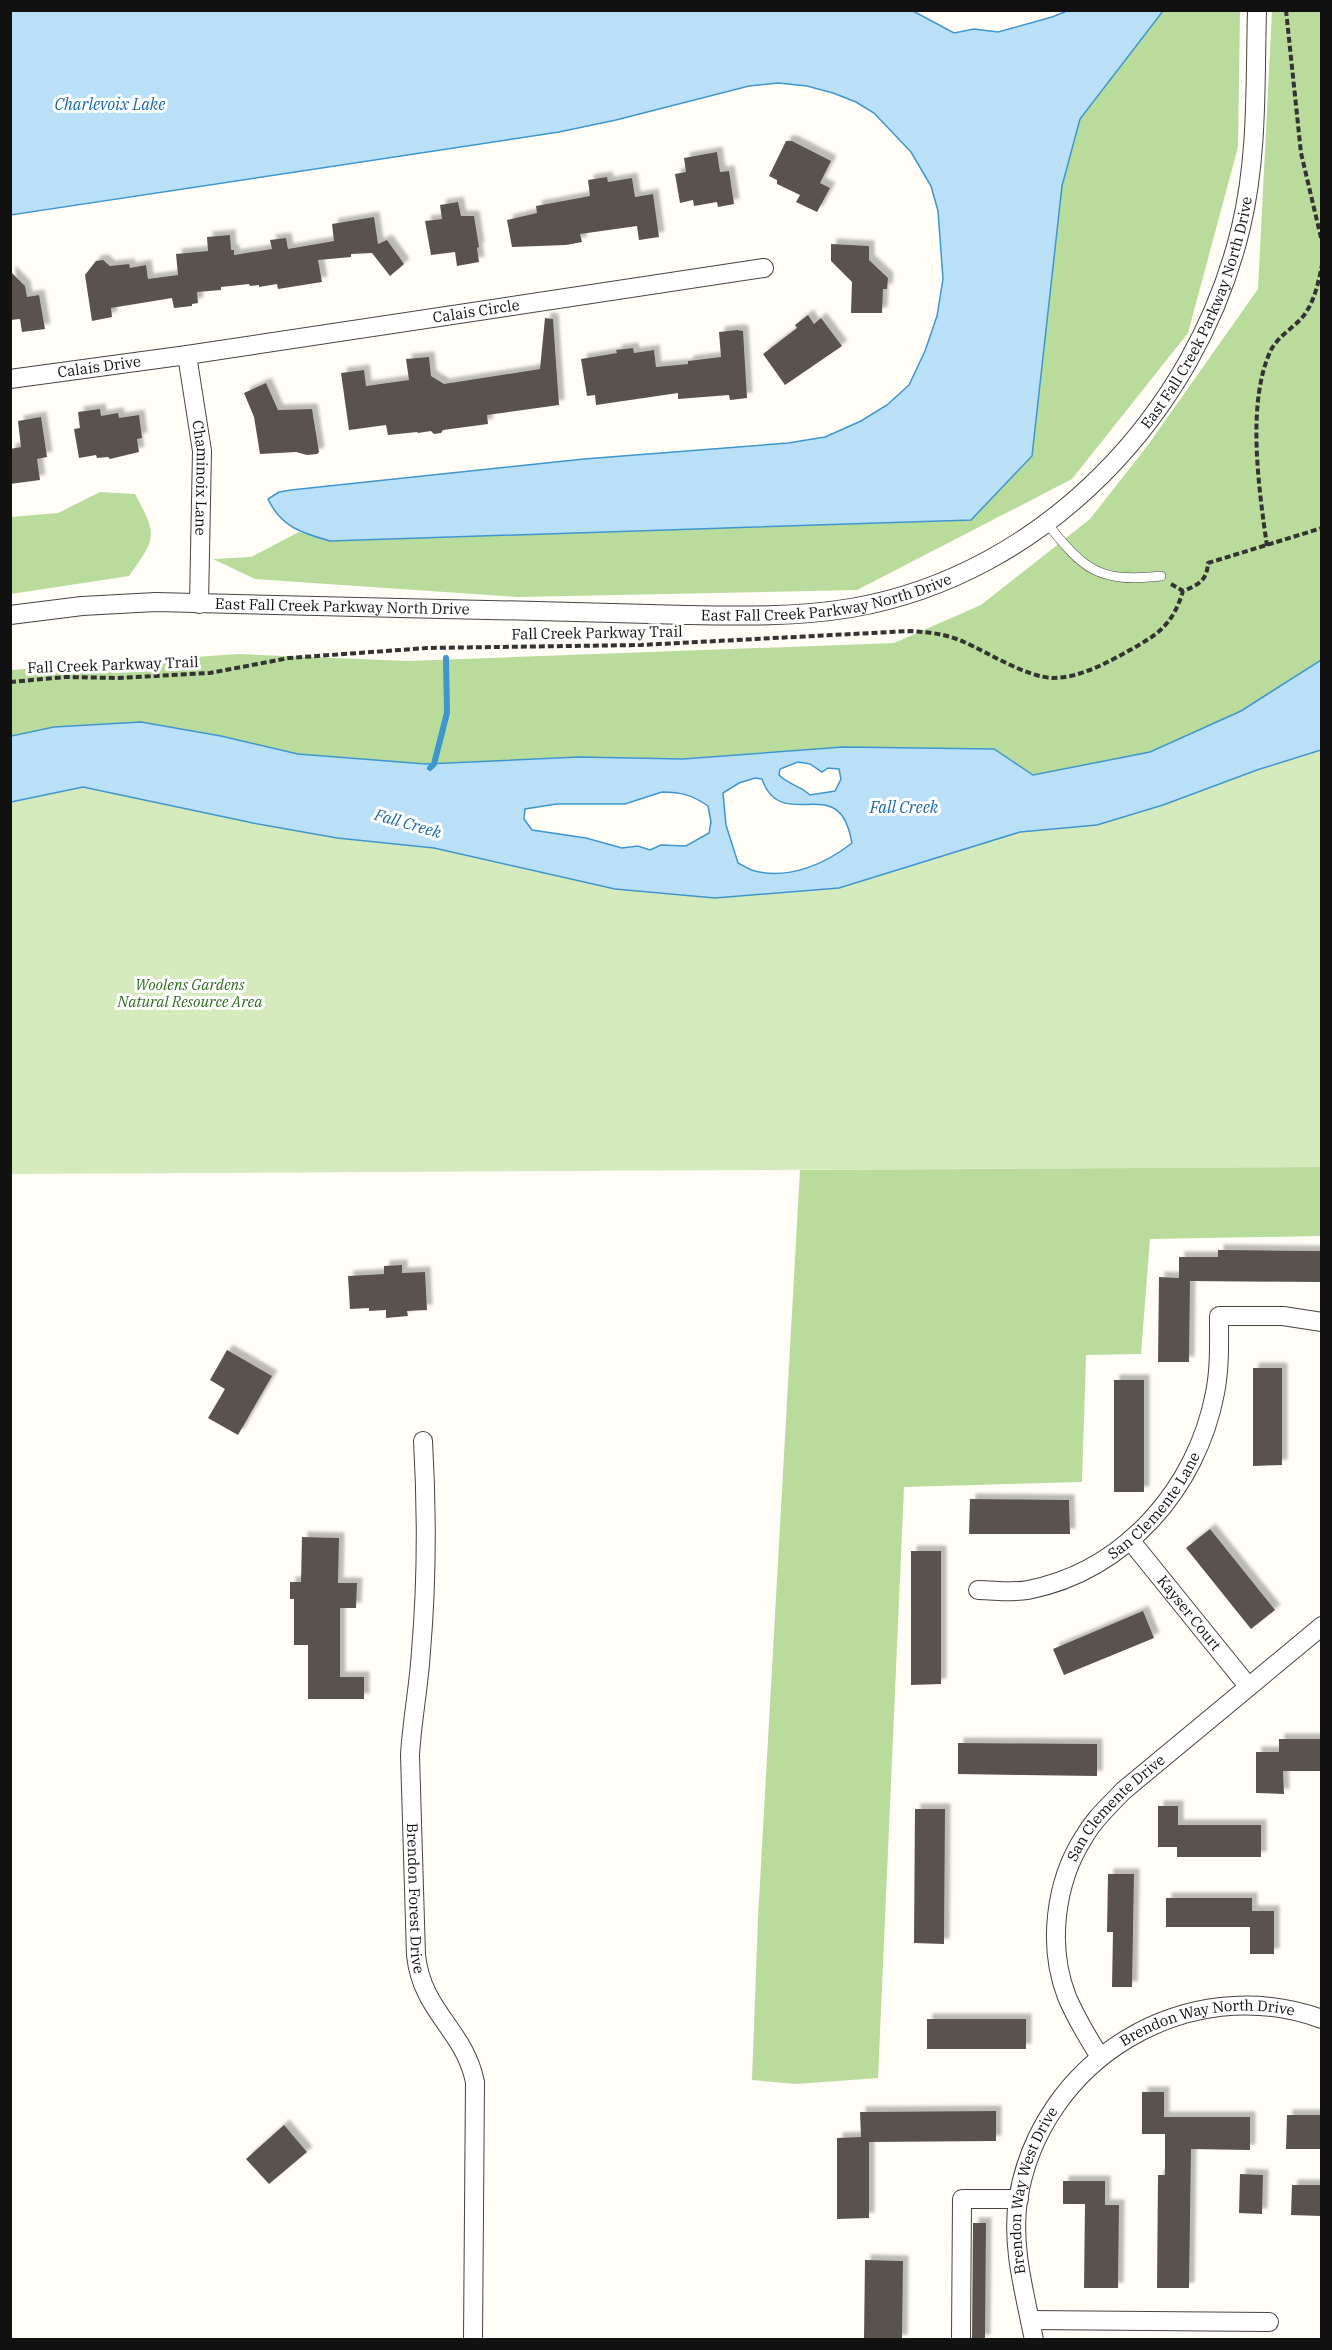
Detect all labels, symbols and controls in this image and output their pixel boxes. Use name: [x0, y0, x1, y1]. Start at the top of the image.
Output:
water label: Charlevoix Lake: [55, 94, 165, 114]
street label: East Fall Creek Parkway North Drive: [1136, 195, 1256, 432]
street label: Calais Circle: [431, 295, 521, 327]
street label: Calais Drive: [56, 351, 142, 381]
street label: Chaminoix Lane: [188, 419, 212, 536]
street label: East Fall Creek Parkway North Drive: [701, 569, 954, 625]
street label: East Fall Creek Parkway North Drive: [215, 594, 470, 618]
street label: Fall Creek Parkway Trail: [511, 622, 683, 643]
street label: Fall Creek Parkway Trail: [27, 652, 199, 677]
water label: Fall Creek: [869, 797, 939, 817]
water label: Fall Creek: [371, 804, 444, 842]
park label: Woolens Gardens Natural Resource Area: [117, 975, 263, 1011]
street label: San Clemente Lane: [1104, 1449, 1204, 1563]
street label: Kayser Court: [1153, 1571, 1226, 1654]
street label: San Clemente Drive: [1062, 1750, 1169, 1864]
street label: Brendon Forest Drive: [403, 1822, 429, 1975]
street label: Brendon Way North Drive: [1116, 1995, 1297, 2050]
street label: Brendon Way West Drive: [1006, 2103, 1062, 2276]

